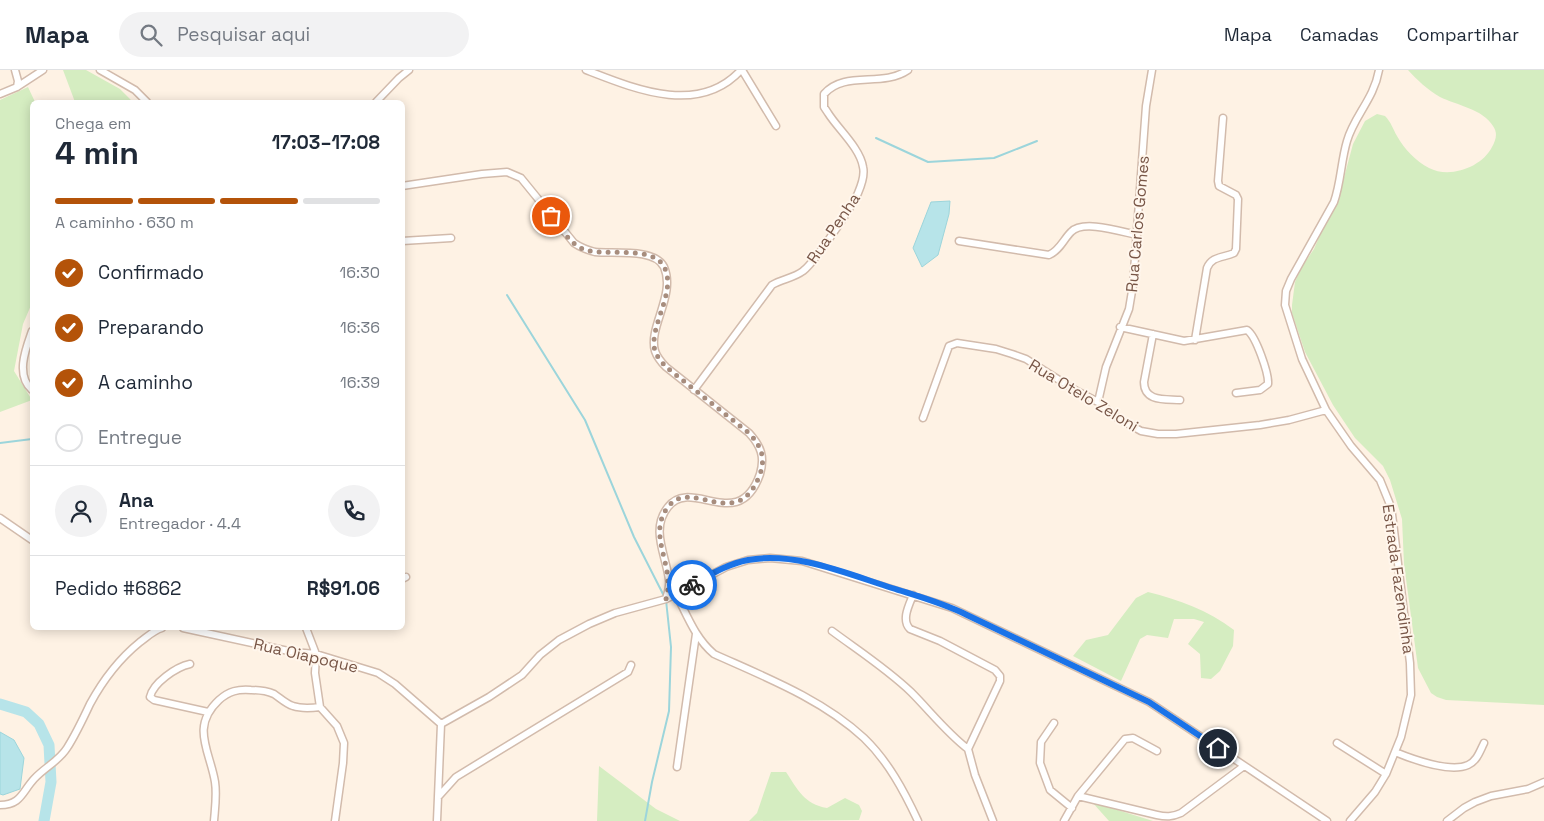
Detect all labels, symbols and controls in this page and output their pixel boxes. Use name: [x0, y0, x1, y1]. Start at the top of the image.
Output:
search box: [119, 12, 469, 57]
text: Mapa: [25, 19, 89, 50]
icon: search: [137, 21, 165, 49]
text: Pesquisar aqui: [177, 22, 310, 47]
text: Mapa: [1224, 23, 1272, 46]
text: Camadas: [1300, 23, 1379, 46]
text: Compartilhar: [1407, 23, 1519, 46]
text: Chega em: [55, 113, 131, 134]
text: 17:03–17:08: [272, 130, 380, 155]
text: 4 min: [55, 133, 139, 173]
street label: Rua Carlos Gomes: [1121, 155, 1154, 293]
street label: Rua Penha: [802, 189, 865, 268]
pin: [530, 195, 572, 237]
icon: bag: [537, 202, 565, 230]
text: A caminho · 630 m: [55, 212, 194, 233]
icon: check: [55, 259, 83, 287]
text: Confirmado: [98, 260, 204, 285]
text: 16:30: [340, 262, 380, 283]
icon: check: [55, 314, 83, 342]
text: Preparando: [98, 315, 204, 340]
text: 16:36: [340, 317, 380, 338]
street label: Rua Otelo Zeloni: [1025, 354, 1142, 436]
icon: check: [55, 369, 83, 397]
text: A caminho: [98, 370, 193, 395]
text: 16:39: [340, 372, 380, 393]
text: Entregue: [98, 425, 182, 450]
button: person: [55, 485, 107, 537]
button: phone: [328, 485, 380, 537]
text: Ana: [119, 488, 154, 513]
street label: Estrada Fazendinha: [1378, 503, 1419, 655]
text: Entregador · 4.4: [119, 513, 241, 534]
courier: [667, 560, 717, 610]
icon: bike: [678, 571, 706, 599]
text: Pedido #6862: [55, 576, 182, 601]
text: R$91.06: [307, 576, 380, 601]
street label: Rua Oiapoque: [251, 633, 360, 678]
pin: [1197, 727, 1239, 769]
icon: home: [1204, 734, 1232, 762]

